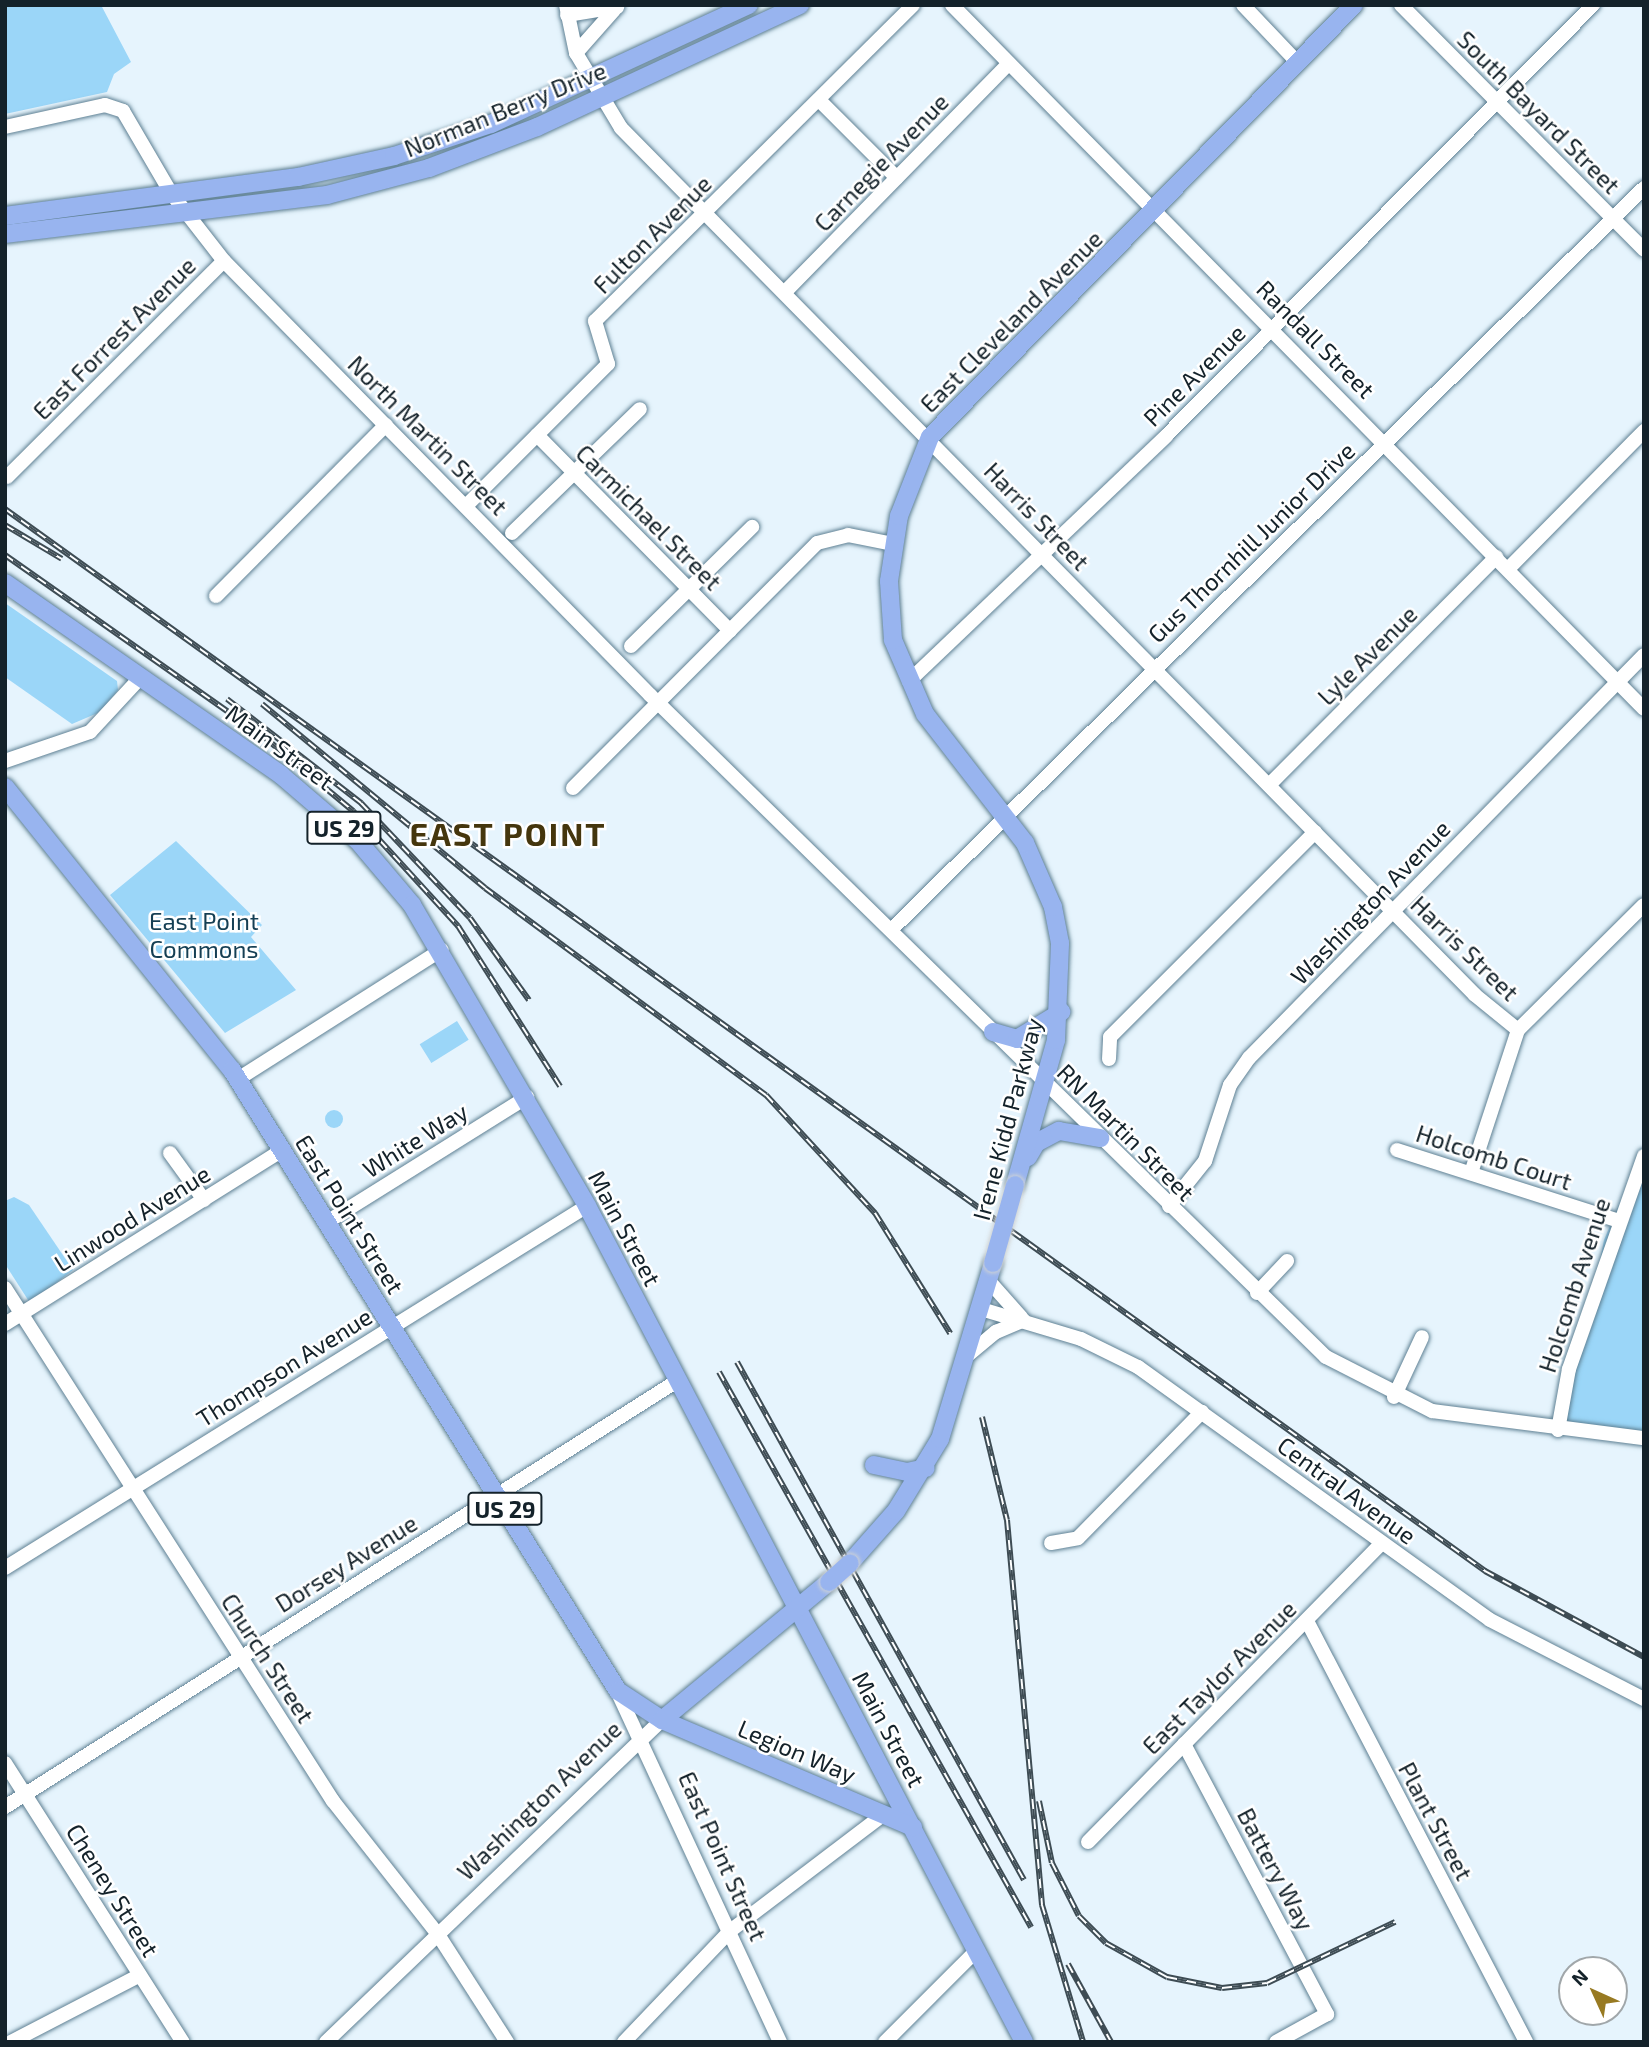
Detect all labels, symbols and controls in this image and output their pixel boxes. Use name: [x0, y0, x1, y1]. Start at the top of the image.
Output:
street label: South Bayard Street: [1452, 25, 1626, 199]
street label: Norman Berry Drive: [400, 55, 610, 163]
street label: Carnegie Avenue: [808, 87, 954, 237]
street label: Fulton Avenue: [587, 169, 717, 299]
street label: East Cleveland Avenue: [914, 224, 1108, 418]
street label: East Forrest Avenue: [27, 251, 201, 425]
street label: Randall Street: [1251, 274, 1381, 404]
street label: Pine Avenue: [1137, 318, 1251, 432]
street label: North Martin Street: [342, 349, 514, 521]
street label: Gus Thornhill Junior Drive: [1141, 435, 1361, 649]
street label: Carmichael Street: [570, 438, 728, 596]
street label: Harris Street: [978, 456, 1096, 576]
street label: Lyle Avenue: [1311, 599, 1423, 711]
street label: Main Street: [220, 698, 340, 796]
road number: US 29: [306, 808, 382, 848]
district label: EAST POINT: [410, 814, 606, 852]
street label: Washington Avenue: [1284, 814, 1456, 990]
street label: Harris Street: [1405, 889, 1525, 1007]
park label: East Point Commons: [149, 907, 259, 963]
street label: Irene Kidd Parkway: [966, 1015, 1048, 1223]
street label: RN Martin Street: [1051, 1057, 1201, 1207]
street label: White Way: [357, 1096, 473, 1184]
street label: Holcomb Court: [1413, 1118, 1575, 1196]
street label: East Point Street: [290, 1129, 410, 1299]
street label: Linwood Avenue: [49, 1158, 215, 1278]
street label: Main Street: [583, 1166, 667, 1290]
street label: Holcomb Avenue: [1532, 1194, 1616, 1376]
street label: Thompson Avenue: [191, 1301, 377, 1433]
street label: Central Avenue: [1272, 1430, 1422, 1550]
road number: US 29: [466, 1490, 544, 1528]
street label: Dorsey Avenue: [269, 1508, 423, 1618]
street label: Church Street: [216, 1588, 320, 1728]
street label: East Taylor Avenue: [1136, 1594, 1302, 1760]
street label: Main Street: [847, 1667, 931, 1791]
street label: Legion Way: [733, 1713, 861, 1789]
street label: Washington Avenue: [451, 1714, 627, 1886]
street label: Plant Street: [1393, 1757, 1479, 1885]
street label: East Point Street: [673, 1767, 773, 1945]
street label: Battery Way: [1232, 1803, 1320, 1935]
street label: Cheney Street: [61, 1818, 165, 1962]
north arrow: [1558, 1956, 1628, 2026]
text: N: [1566, 1964, 1592, 1990]

